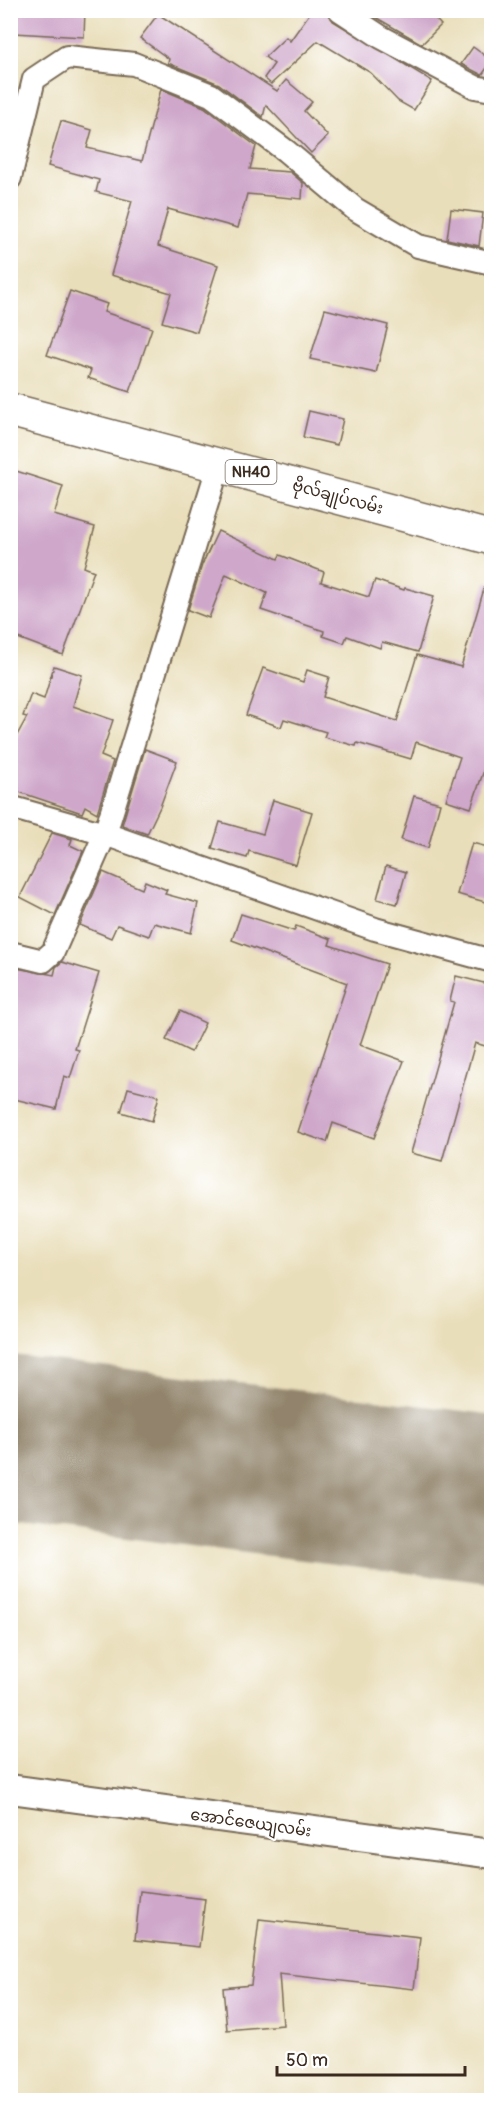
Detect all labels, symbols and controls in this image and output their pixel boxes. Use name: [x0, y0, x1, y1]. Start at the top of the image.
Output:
road number: NH40: [226, 460, 276, 484]
street label: ဗိုလ်ချုပ်လမ်း: [289, 473, 386, 523]
street label: အောင်ဇေယျလမ်း: [189, 1803, 313, 1844]
scale bar: [277, 2039, 464, 2077]
text: 50 m: [286, 2049, 328, 2072]

